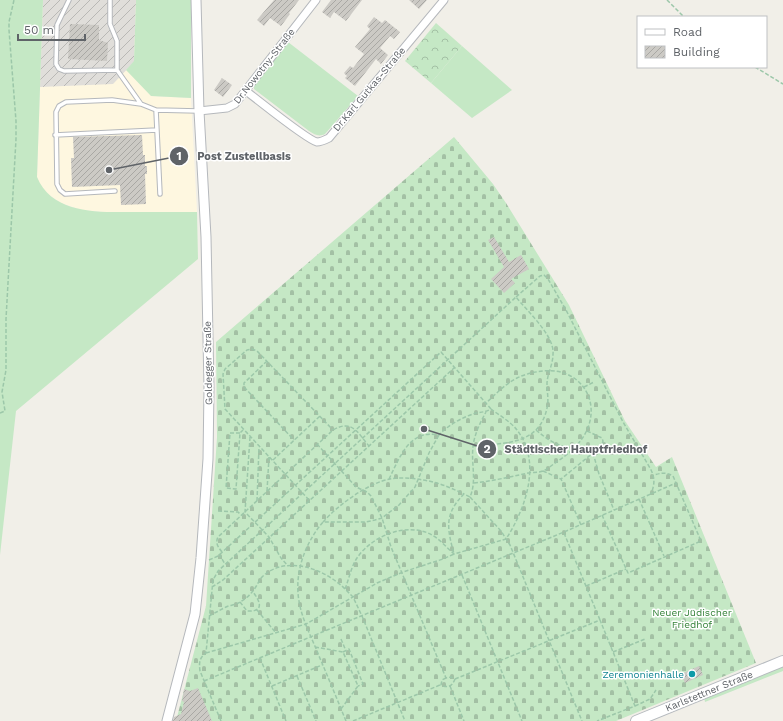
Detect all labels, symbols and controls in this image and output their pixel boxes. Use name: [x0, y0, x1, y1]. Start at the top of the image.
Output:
scale bar: [18, 16, 85, 42]
legend: [637, 16, 767, 68]
text: 50 m: [24, 23, 54, 37]
text: Road: [673, 25, 702, 39]
street label: Dr.Nowotny-Straße: [231, 26, 297, 106]
street label: Dr.Karl Gutkas-Straße: [331, 45, 408, 133]
text: Building: [673, 45, 720, 59]
callout: Post Zustellbasis: [169, 144, 299, 167]
text: 1: [176, 149, 182, 163]
text: Post Zustellbasis: [197, 150, 291, 163]
street label: Goldegger Straße: [202, 321, 214, 405]
callout: Städtischer Hauptfriedhof: [477, 438, 656, 461]
text: 2: [483, 442, 491, 456]
text: Städtischer Hauptfriedhof: [505, 443, 648, 456]
park label: Neuer Jüdischer Friedhof: [652, 607, 732, 630]
street label: Karlstettner Straße: [664, 668, 755, 714]
place label: Zeremonienhalle: [602, 669, 684, 680]
marker: Zeremonienhalle: [687, 669, 697, 679]

